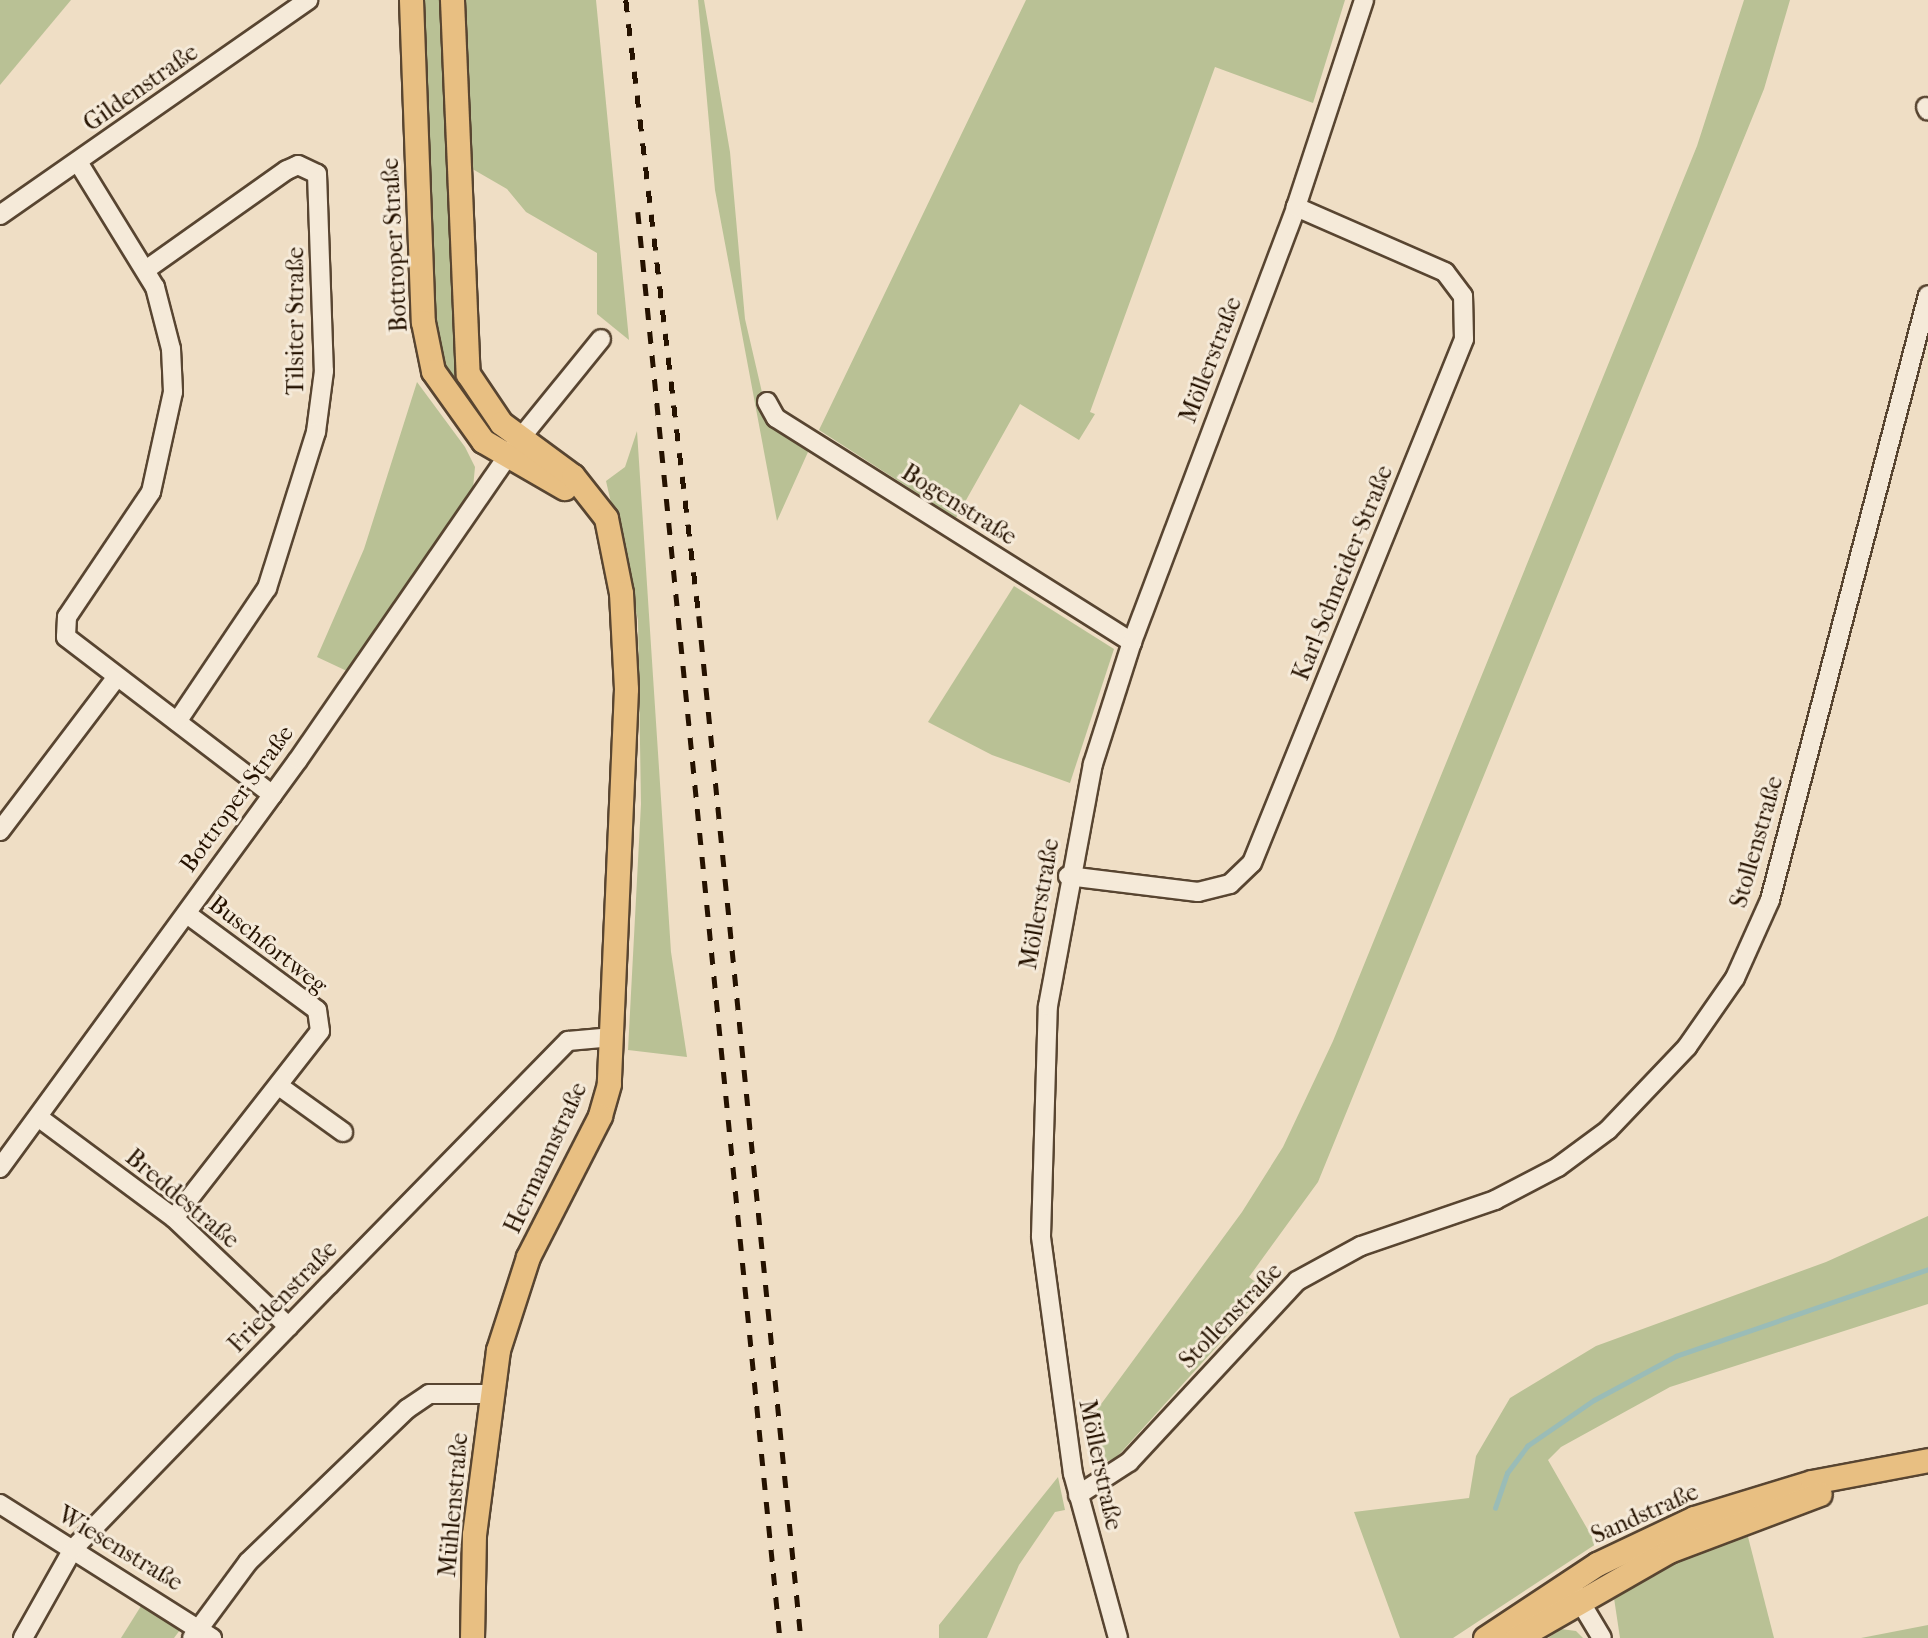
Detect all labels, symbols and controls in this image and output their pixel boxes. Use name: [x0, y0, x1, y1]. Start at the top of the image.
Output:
street label: Gildenstraße: [78, 38, 204, 138]
street label: Bottroper Straße: [376, 157, 414, 333]
street label: Tilsiter Straße: [282, 247, 310, 395]
street label: Möllerstraße: [1174, 293, 1248, 427]
street label: Bogenstraße: [896, 458, 1022, 552]
street label: Karl-Schneider-Straße: [1287, 461, 1399, 685]
street label: Bottroper Straße: [174, 720, 300, 878]
street label: Stollenstraße: [1724, 773, 1790, 911]
street label: Möllerstraße: [1014, 836, 1066, 972]
street label: Buschfortweg: [203, 890, 333, 1000]
street label: Hermannstraße: [498, 1078, 594, 1238]
street label: Breddestraße: [119, 1143, 245, 1255]
street label: Friedenstraße: [222, 1235, 344, 1359]
street label: Stollenstraße: [1174, 1257, 1288, 1375]
street label: Möllerstraße: [1072, 1397, 1128, 1533]
street label: Mühlenstraße: [433, 1432, 475, 1578]
street label: Sandstraße: [1587, 1478, 1703, 1550]
street label: Wiesenstraße: [52, 1500, 188, 1598]

